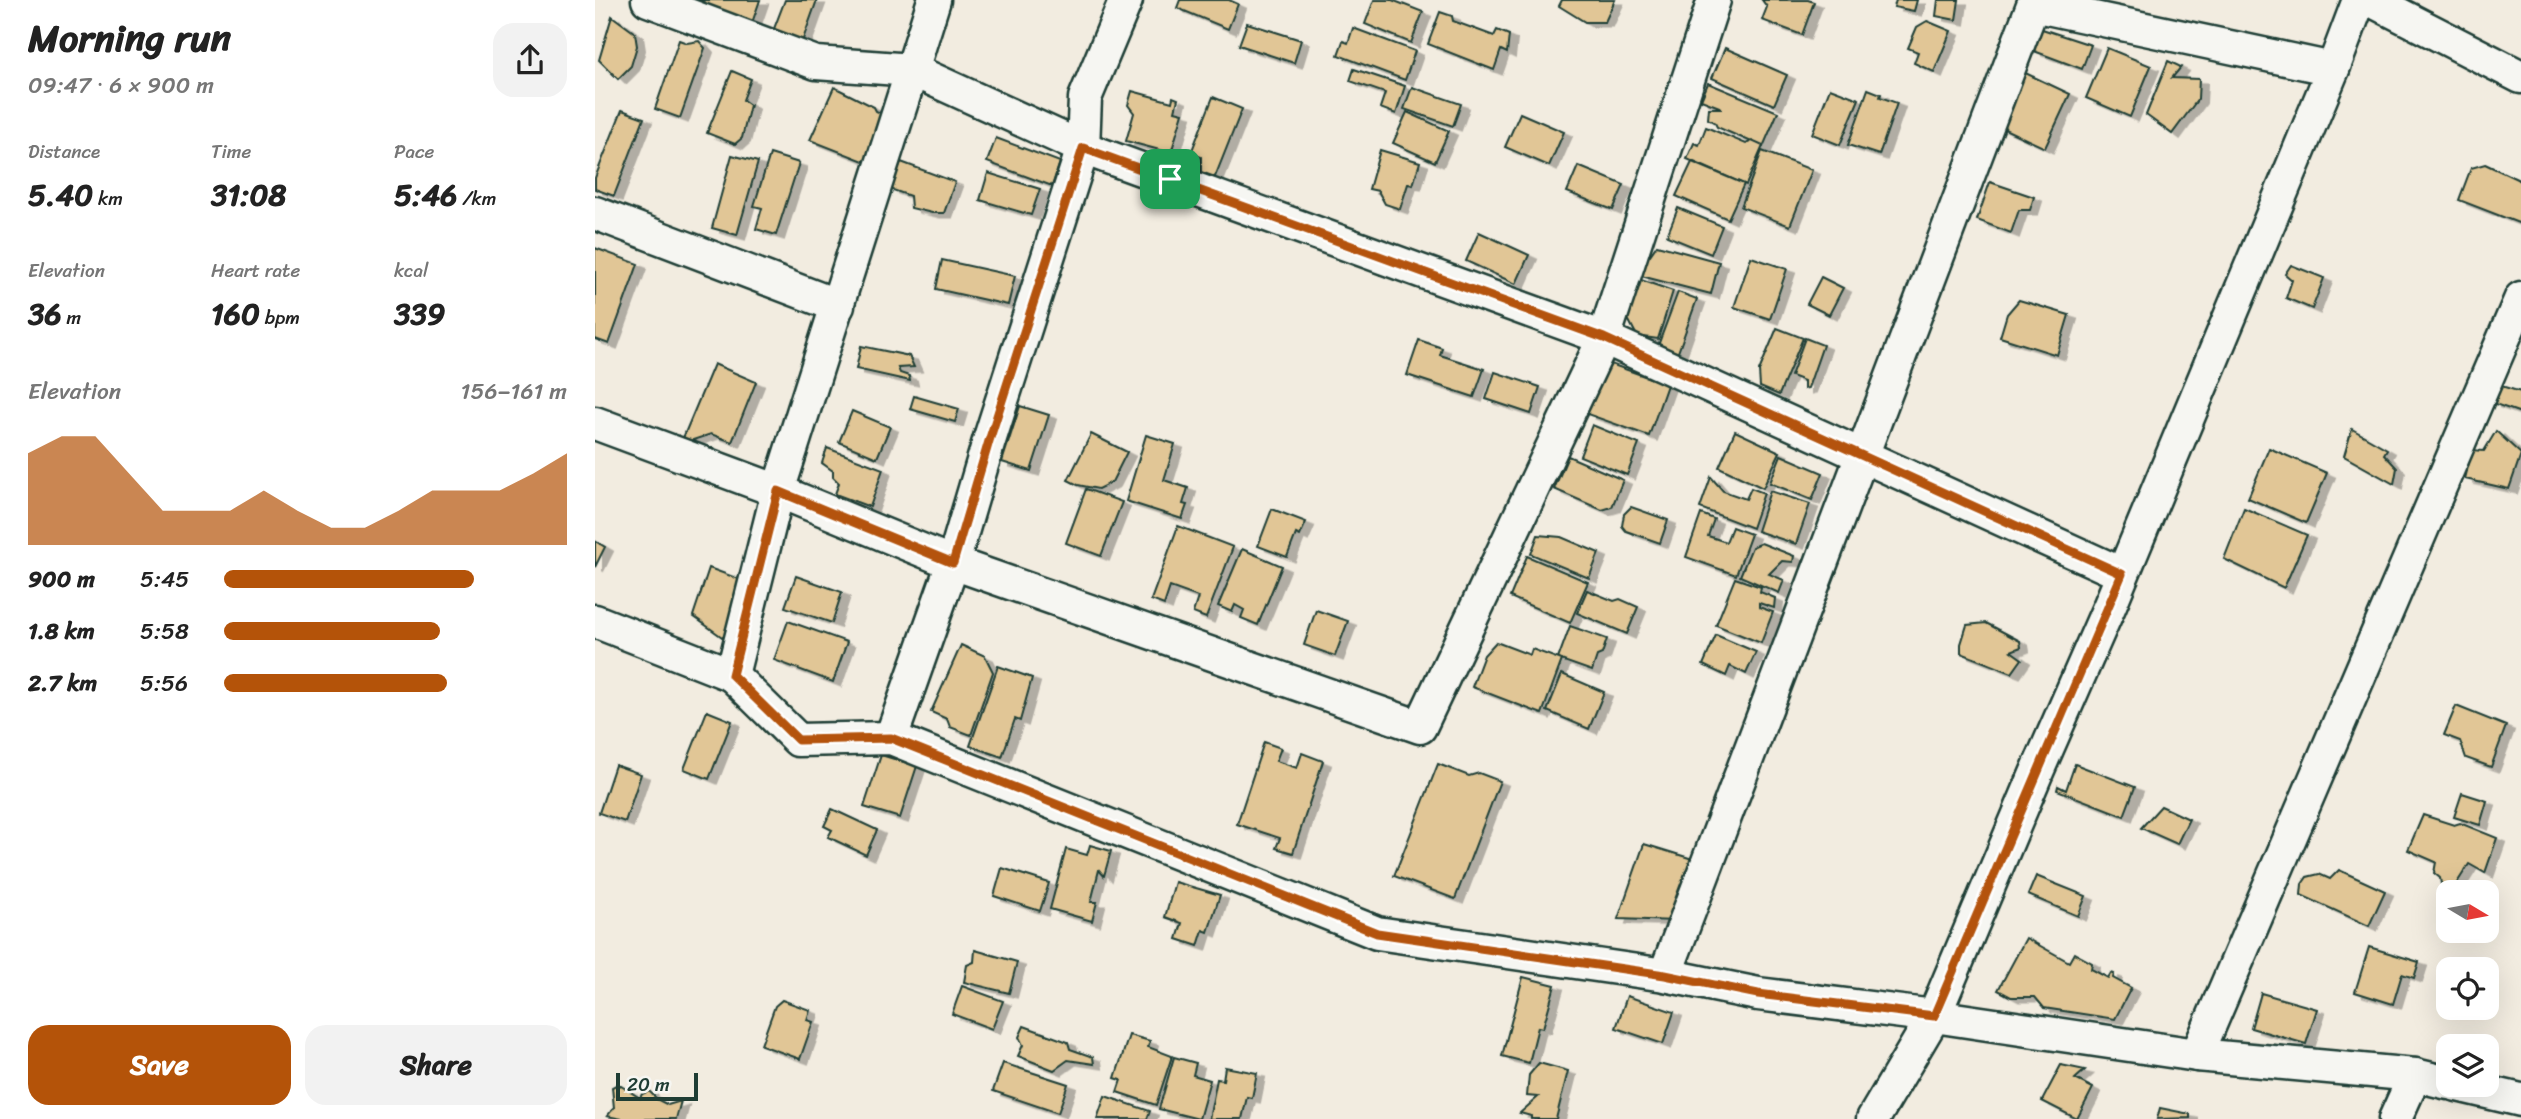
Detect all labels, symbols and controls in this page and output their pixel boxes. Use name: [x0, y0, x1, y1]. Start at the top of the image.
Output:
text: Morning run: [28, 5, 231, 72]
button: share: [493, 23, 567, 97]
text: 09:47 · 6 × 900 m: [28, 65, 214, 106]
text: Distance: [28, 135, 100, 168]
text: Time: [211, 135, 251, 168]
text: Pace: [394, 135, 434, 168]
pin: [1140, 149, 1200, 209]
icon: arrive: [1151, 160, 1189, 198]
text: 5.40: [28, 168, 93, 222]
text: 31:08: [211, 168, 286, 222]
text: 5:46: [394, 168, 457, 222]
text: km: [93, 182, 123, 215]
text: /km: [457, 182, 496, 215]
text: Elevation: [28, 254, 105, 287]
text: Heart rate: [211, 254, 300, 287]
text: kcal: [394, 254, 429, 287]
text: 36: [28, 287, 62, 341]
text: 160: [211, 287, 260, 341]
text: 339: [394, 287, 445, 341]
text: m: [62, 301, 81, 334]
text: bpm: [260, 301, 300, 334]
text: Elevation: [28, 371, 121, 412]
text: 156–161 m: [461, 371, 567, 412]
text: 900 m: [28, 559, 95, 600]
text: 5:45: [140, 559, 189, 600]
text: 1.8 km: [28, 611, 95, 652]
text: 5:58: [140, 611, 189, 652]
text: 2.7 km: [28, 663, 97, 704]
text: 5:56: [140, 663, 188, 704]
north arrow: [2436, 880, 2499, 943]
map controls: [2436, 880, 2499, 1097]
button: locate: [2436, 957, 2499, 1020]
button: Save: [28, 1025, 291, 1105]
button: Share: [305, 1025, 567, 1105]
button: layers: [2436, 1034, 2499, 1097]
text: 20 m: [627, 1068, 670, 1101]
scale bar: [616, 1070, 698, 1102]

